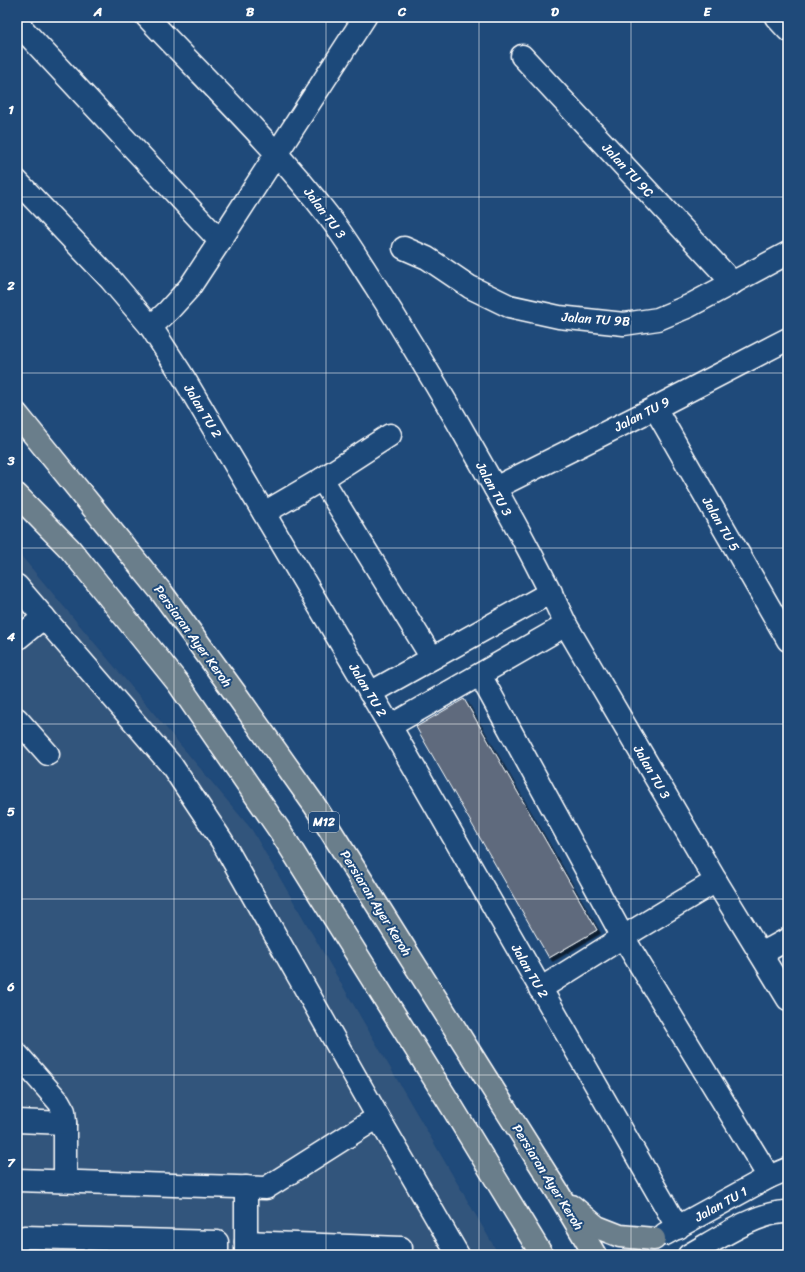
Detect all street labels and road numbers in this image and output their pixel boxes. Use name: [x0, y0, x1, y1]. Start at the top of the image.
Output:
street label: Jalan TU 9C: [596, 137, 660, 203]
street label: Jalan TU 3: [297, 182, 352, 244]
street label: Jalan TU 9B: [560, 305, 631, 333]
street label: Jalan TU 2: [177, 379, 228, 443]
street label: Jalan TU 9: [609, 390, 674, 438]
street label: Jalan TU 3: [469, 457, 518, 520]
street label: Jalan TU 5: [696, 491, 746, 556]
street label: Persiaran Ayer Keroh: [148, 580, 238, 692]
street label: Jalan TU 2: [342, 658, 393, 722]
street label: Jalan TU 3: [627, 740, 677, 803]
road number: M12: [309, 812, 339, 832]
street label: Persiaran Ayer Keroh: [334, 845, 418, 961]
street label: Jalan TU 2: [505, 939, 555, 1003]
street label: Persiaran Ayer Keroh: [506, 1119, 590, 1235]
street label: Jalan TU 1: [689, 1180, 752, 1229]

